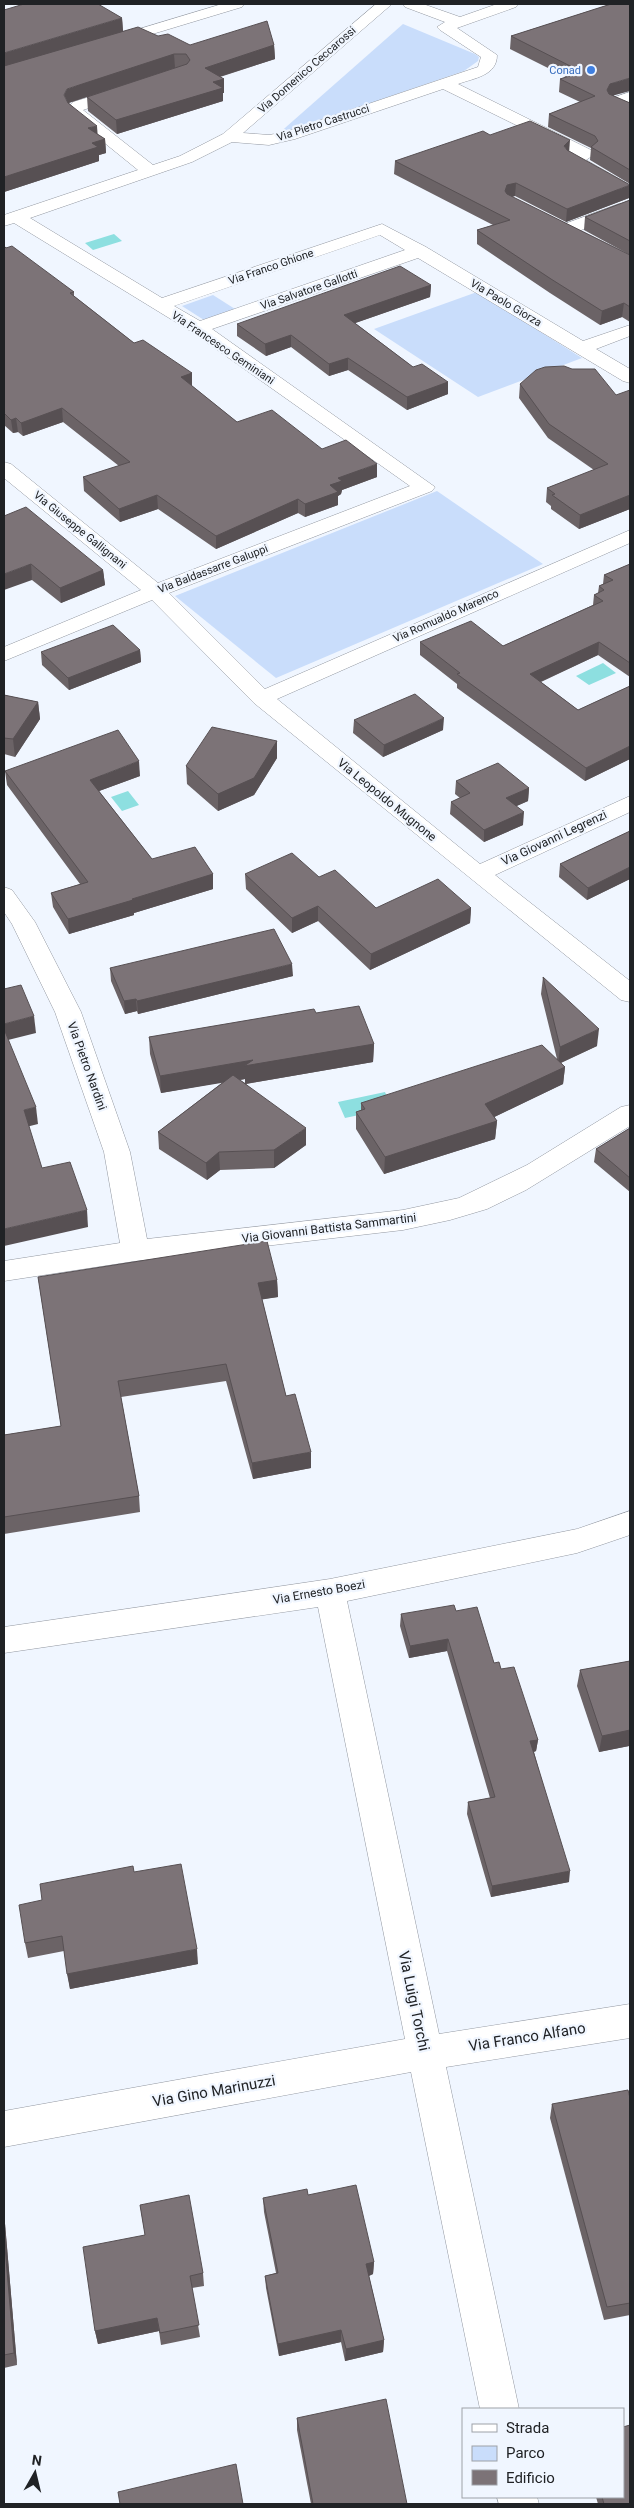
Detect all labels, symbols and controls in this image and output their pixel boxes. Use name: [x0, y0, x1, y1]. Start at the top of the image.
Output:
street label: Via Domenico Ceccarossi: [255, 24, 359, 116]
place label: Conad: [549, 64, 581, 77]
marker: Conad: [585, 64, 597, 76]
street label: Via Pietro Castrucci: [275, 102, 371, 144]
street label: Via Franco Ghione: [227, 246, 315, 288]
street label: Via Salvatore Gallotti: [259, 267, 359, 313]
street label: Via Paolo Giorza: [468, 277, 544, 329]
street label: Via Francesco Geminiani: [169, 309, 277, 387]
street label: Via Giuseppe Gallignani: [31, 489, 129, 571]
street label: Via Baldassarre Galuppi: [156, 542, 270, 596]
street label: Via Romualdo Marenco: [391, 587, 501, 645]
street label: Via Leopoldo Mugnone: [335, 756, 439, 844]
street label: Via Giovanni Legrenzi: [499, 807, 609, 869]
street label: Via Pietro Nardini: [65, 1020, 109, 1112]
street label: Via Giovanni Battista Sammartini: [241, 1210, 417, 1246]
street label: Via Ernesto Boezi: [272, 1577, 366, 1607]
street label: Via Luigi Torchi: [395, 1949, 433, 2053]
street label: Via Franco Alfano: [467, 2019, 587, 2055]
street label: Via Gino Marinuzzi: [151, 2071, 277, 2111]
legend: [462, 2408, 624, 2498]
text: Strada: [506, 2419, 549, 2437]
text: Parco: [506, 2444, 545, 2462]
north arrow: [10, 2448, 60, 2498]
text: N: [31, 2452, 43, 2469]
text: Edificio: [506, 2469, 555, 2487]

